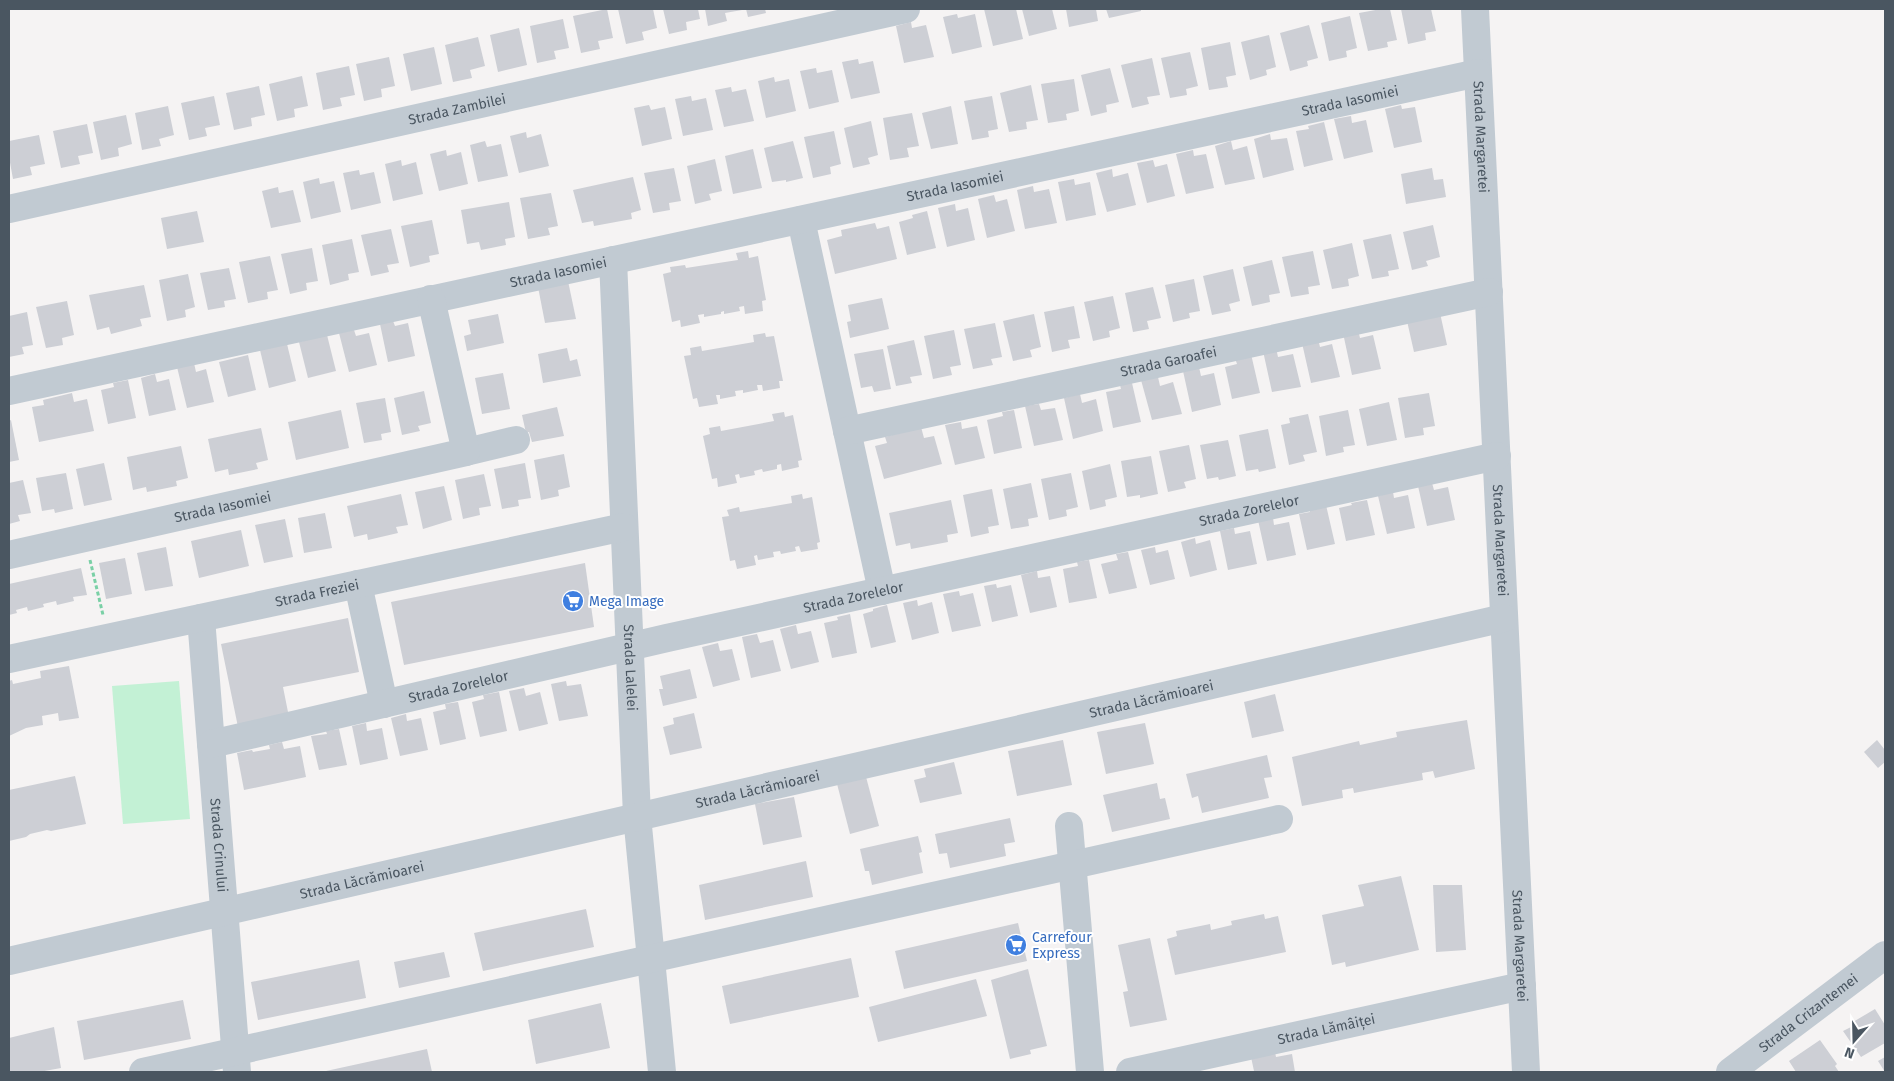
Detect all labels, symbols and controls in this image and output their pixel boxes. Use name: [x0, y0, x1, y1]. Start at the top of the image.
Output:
street label: Strada Margaretei: [1470, 80, 1492, 193]
street label: Strada Iasomiei: [1300, 82, 1400, 119]
street label: Strada Zambilei: [407, 90, 507, 128]
street label: Strada Iasomiei: [905, 167, 1005, 205]
street label: Strada Iasomiei: [508, 253, 608, 291]
street label: Strada Garoafei: [1119, 343, 1218, 380]
street label: Strada Margaretei: [1489, 484, 1512, 597]
street label: Strada Iasomiei: [173, 488, 273, 526]
street label: Strada Zorelelor: [1197, 491, 1301, 530]
street label: Strada Freziei: [273, 576, 361, 610]
street label: Strada Zorelelor: [802, 578, 906, 616]
supermarket icon: Mega Image: [561, 589, 585, 613]
place label: Mega Image: [589, 593, 664, 610]
street label: Strada Lalelei: [620, 624, 641, 711]
street label: Strada Zorelelor: [407, 667, 511, 706]
street label: Strada Lăcrămioarei: [1088, 676, 1215, 721]
street label: Strada Lăcrămioarei: [694, 767, 821, 812]
street label: Strada Crinului: [207, 797, 231, 893]
street label: Strada Lăcrămioarei: [298, 858, 426, 903]
street label: Strada Margaretei: [1509, 889, 1531, 1002]
place label: Carrefour Express: [1032, 929, 1092, 962]
supermarket icon: Carrefour Express: [1004, 933, 1028, 957]
street label: Strada Crizantemei: [1755, 970, 1861, 1056]
street label: Strada Lămâiței: [1276, 1010, 1377, 1048]
north arrow: [1829, 1016, 1879, 1066]
text: N: [1842, 1043, 1857, 1062]

